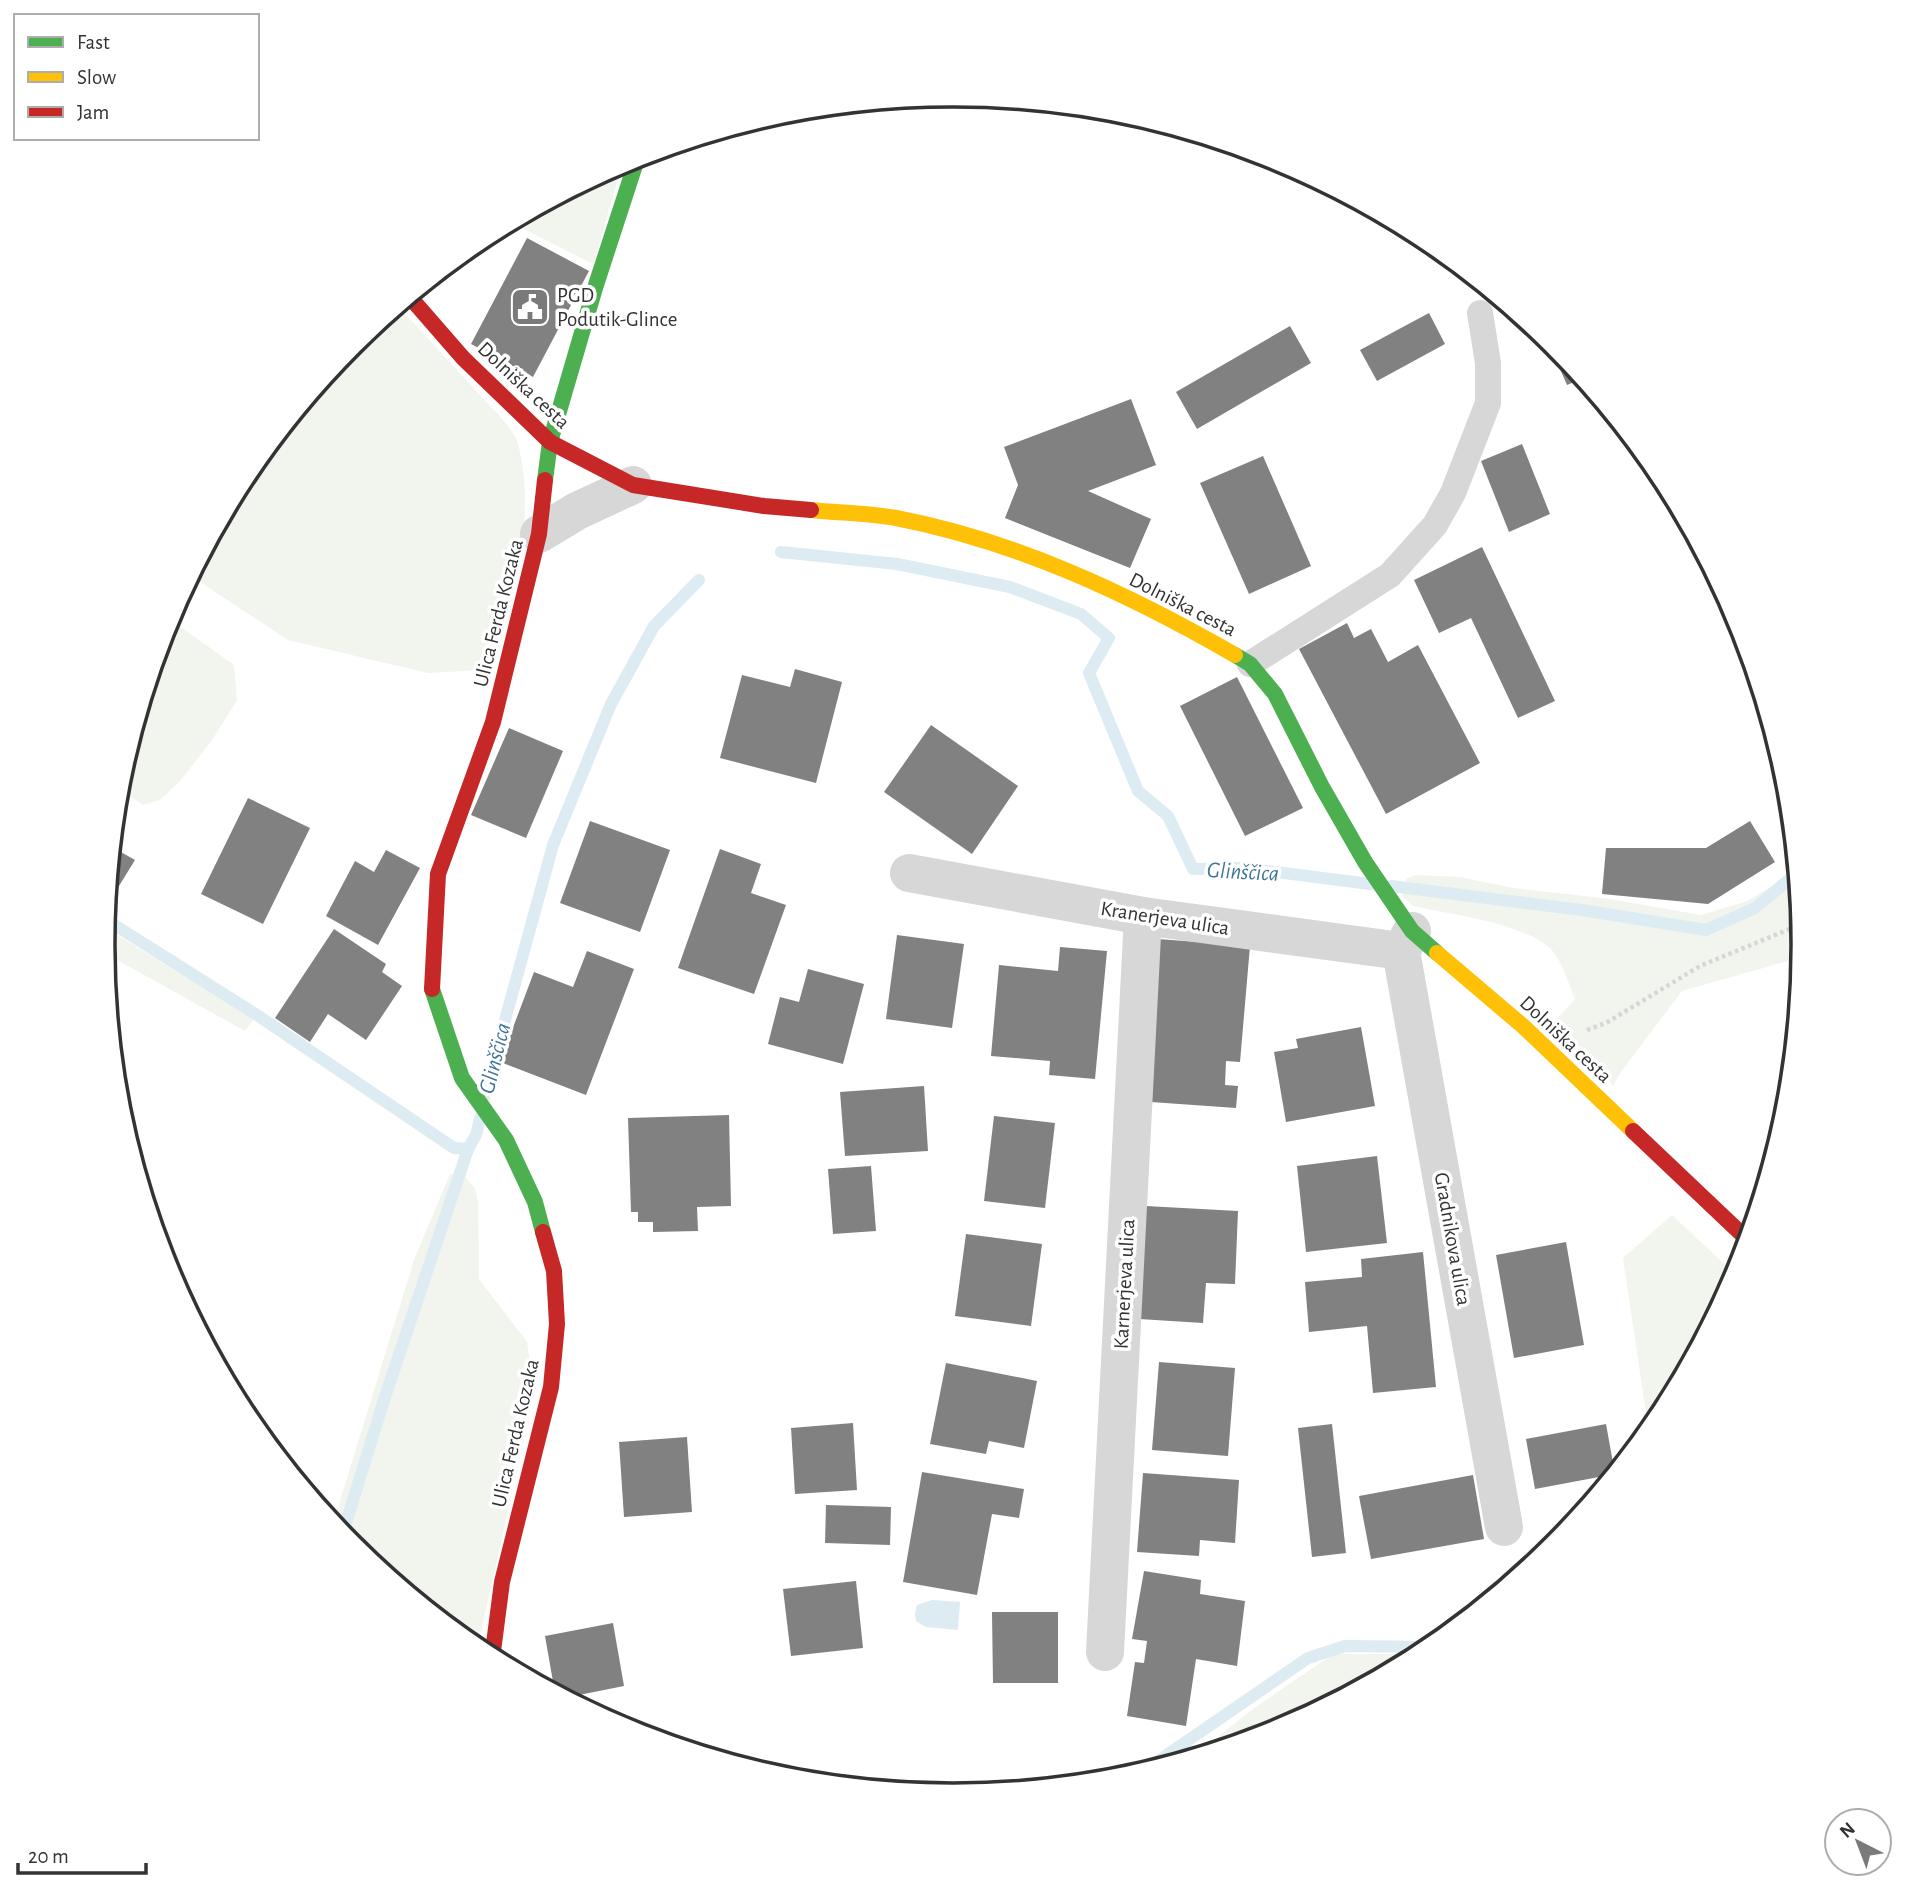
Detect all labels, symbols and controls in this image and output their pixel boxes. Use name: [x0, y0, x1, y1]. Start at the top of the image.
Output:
legend: [14, 14, 259, 140]
text: Fast: [77, 32, 110, 53]
text: Slow: [77, 67, 116, 88]
text: Jam: [77, 102, 109, 123]
place label: PGD Podutik-Glince: [557, 285, 677, 330]
public building icon: PGD Podutik-Glince: [509, 286, 551, 328]
street label: Dolniška cesta: [474, 338, 574, 433]
street label: Ulica Ferda Kozaka: [470, 537, 527, 689]
street label: Dolniška cesta: [1126, 569, 1240, 640]
water label: Glinščica: [1206, 859, 1280, 886]
street label: Kranerjeva ulica: [1099, 898, 1231, 939]
street label: Dolniška cesta: [1516, 992, 1616, 1087]
water label: Glinščica: [476, 1021, 515, 1096]
street label: Gradnikova ulica: [1430, 1171, 1475, 1308]
street label: Karnerjeva ulica: [1111, 1218, 1138, 1350]
street label: Ulica Ferda Kozaka: [488, 1357, 543, 1509]
north arrow: [1823, 1807, 1893, 1877]
text: N: [1836, 1819, 1859, 1842]
scale bar: [18, 1832, 145, 1876]
text: 20 m: [28, 1846, 69, 1867]

